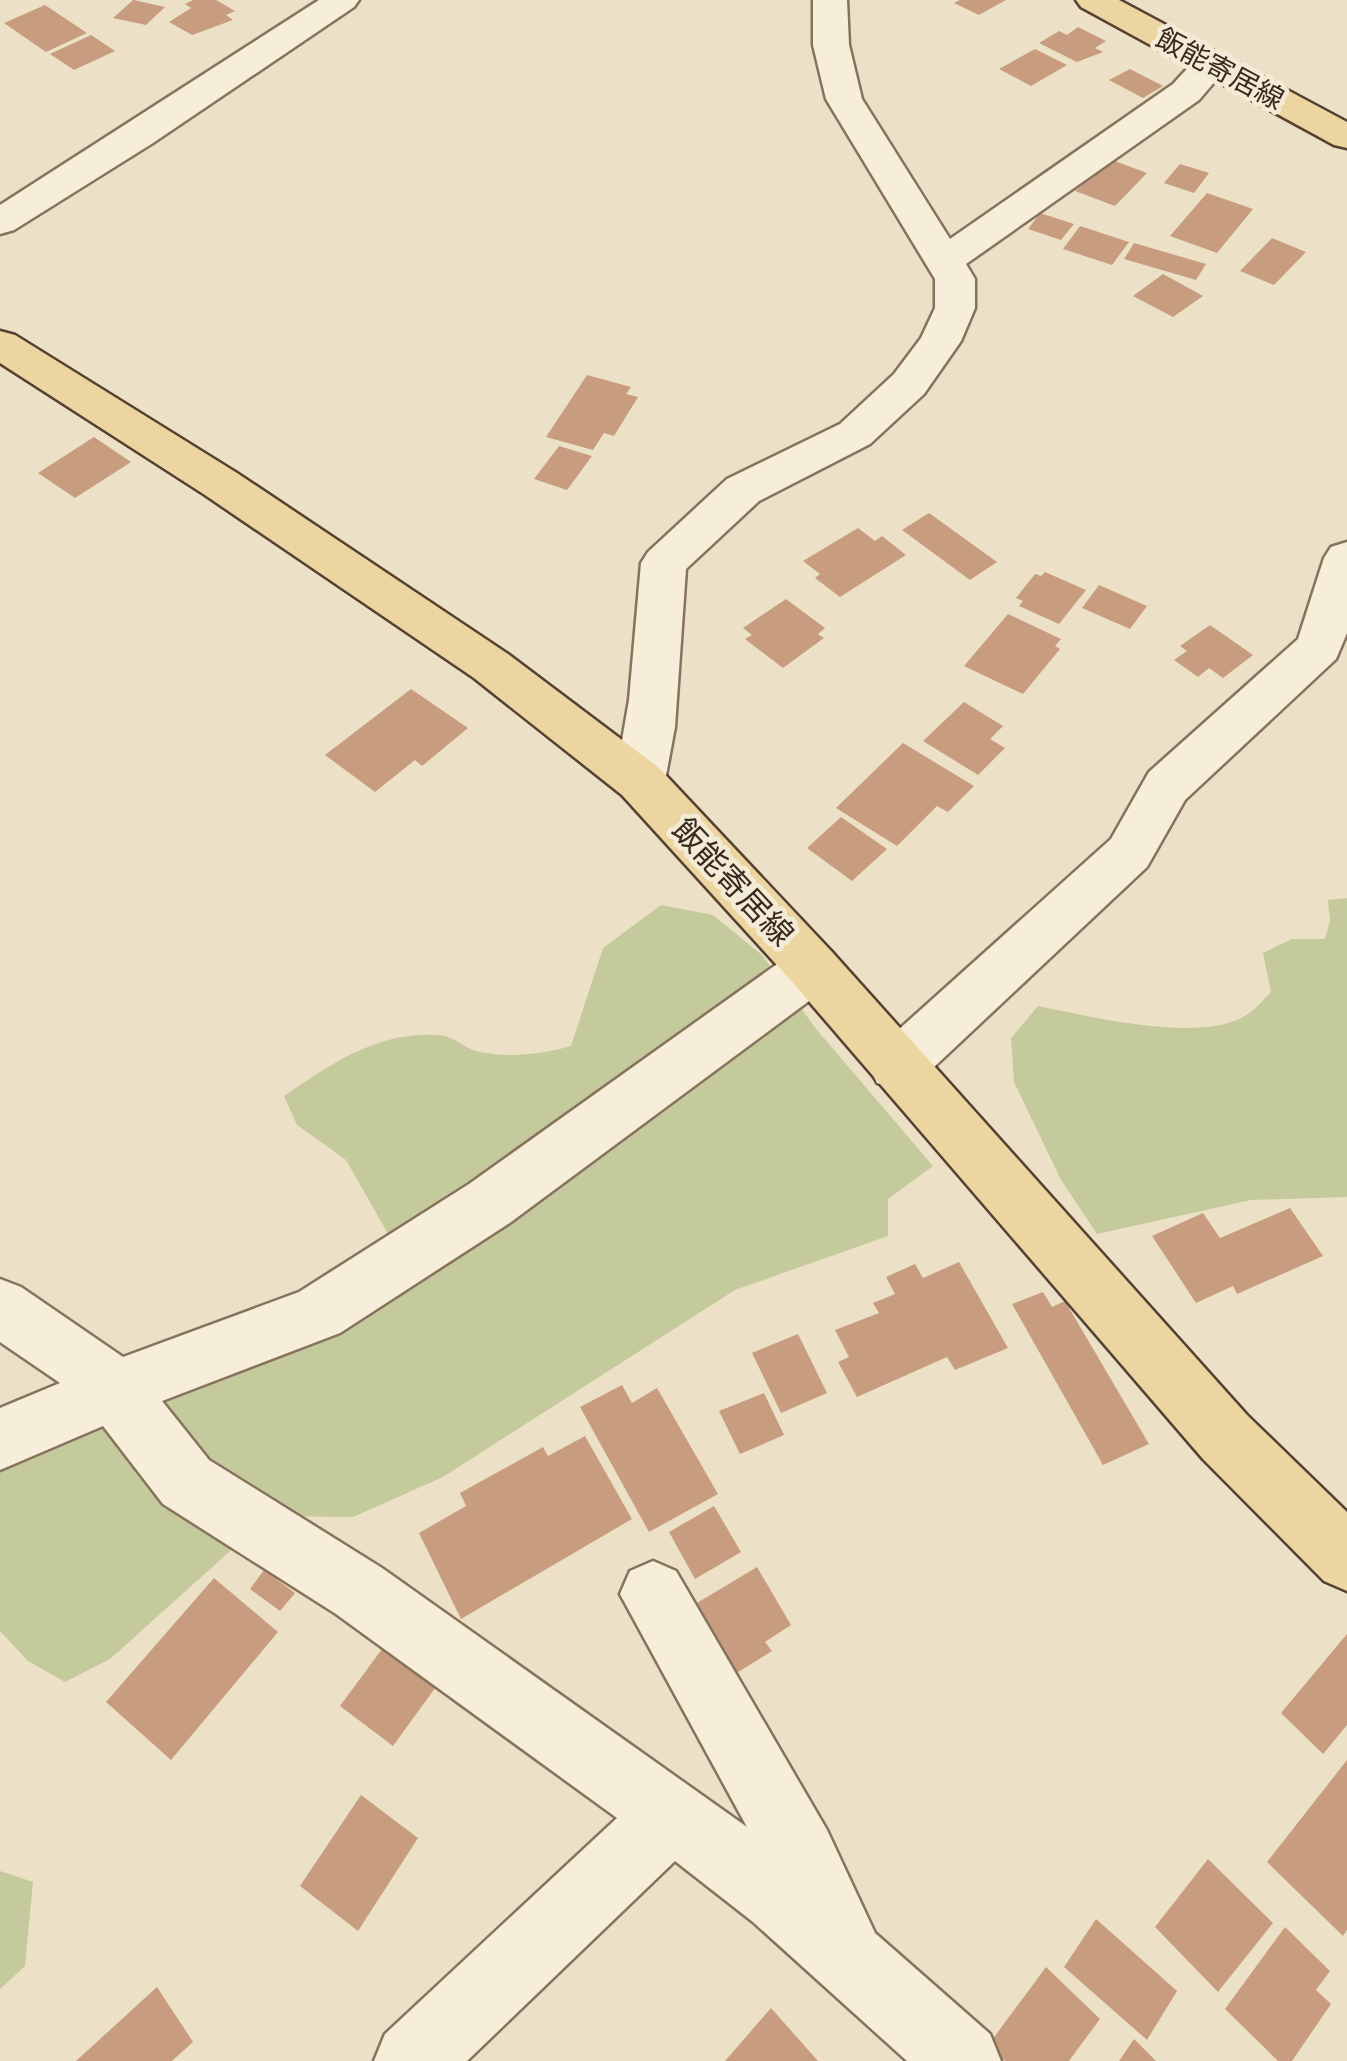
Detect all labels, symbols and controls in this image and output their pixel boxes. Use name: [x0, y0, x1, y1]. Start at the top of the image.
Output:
street label: 飯能寄居線: [1150, 21, 1290, 117]
street label: 飯能寄居線: [664, 810, 802, 954]

